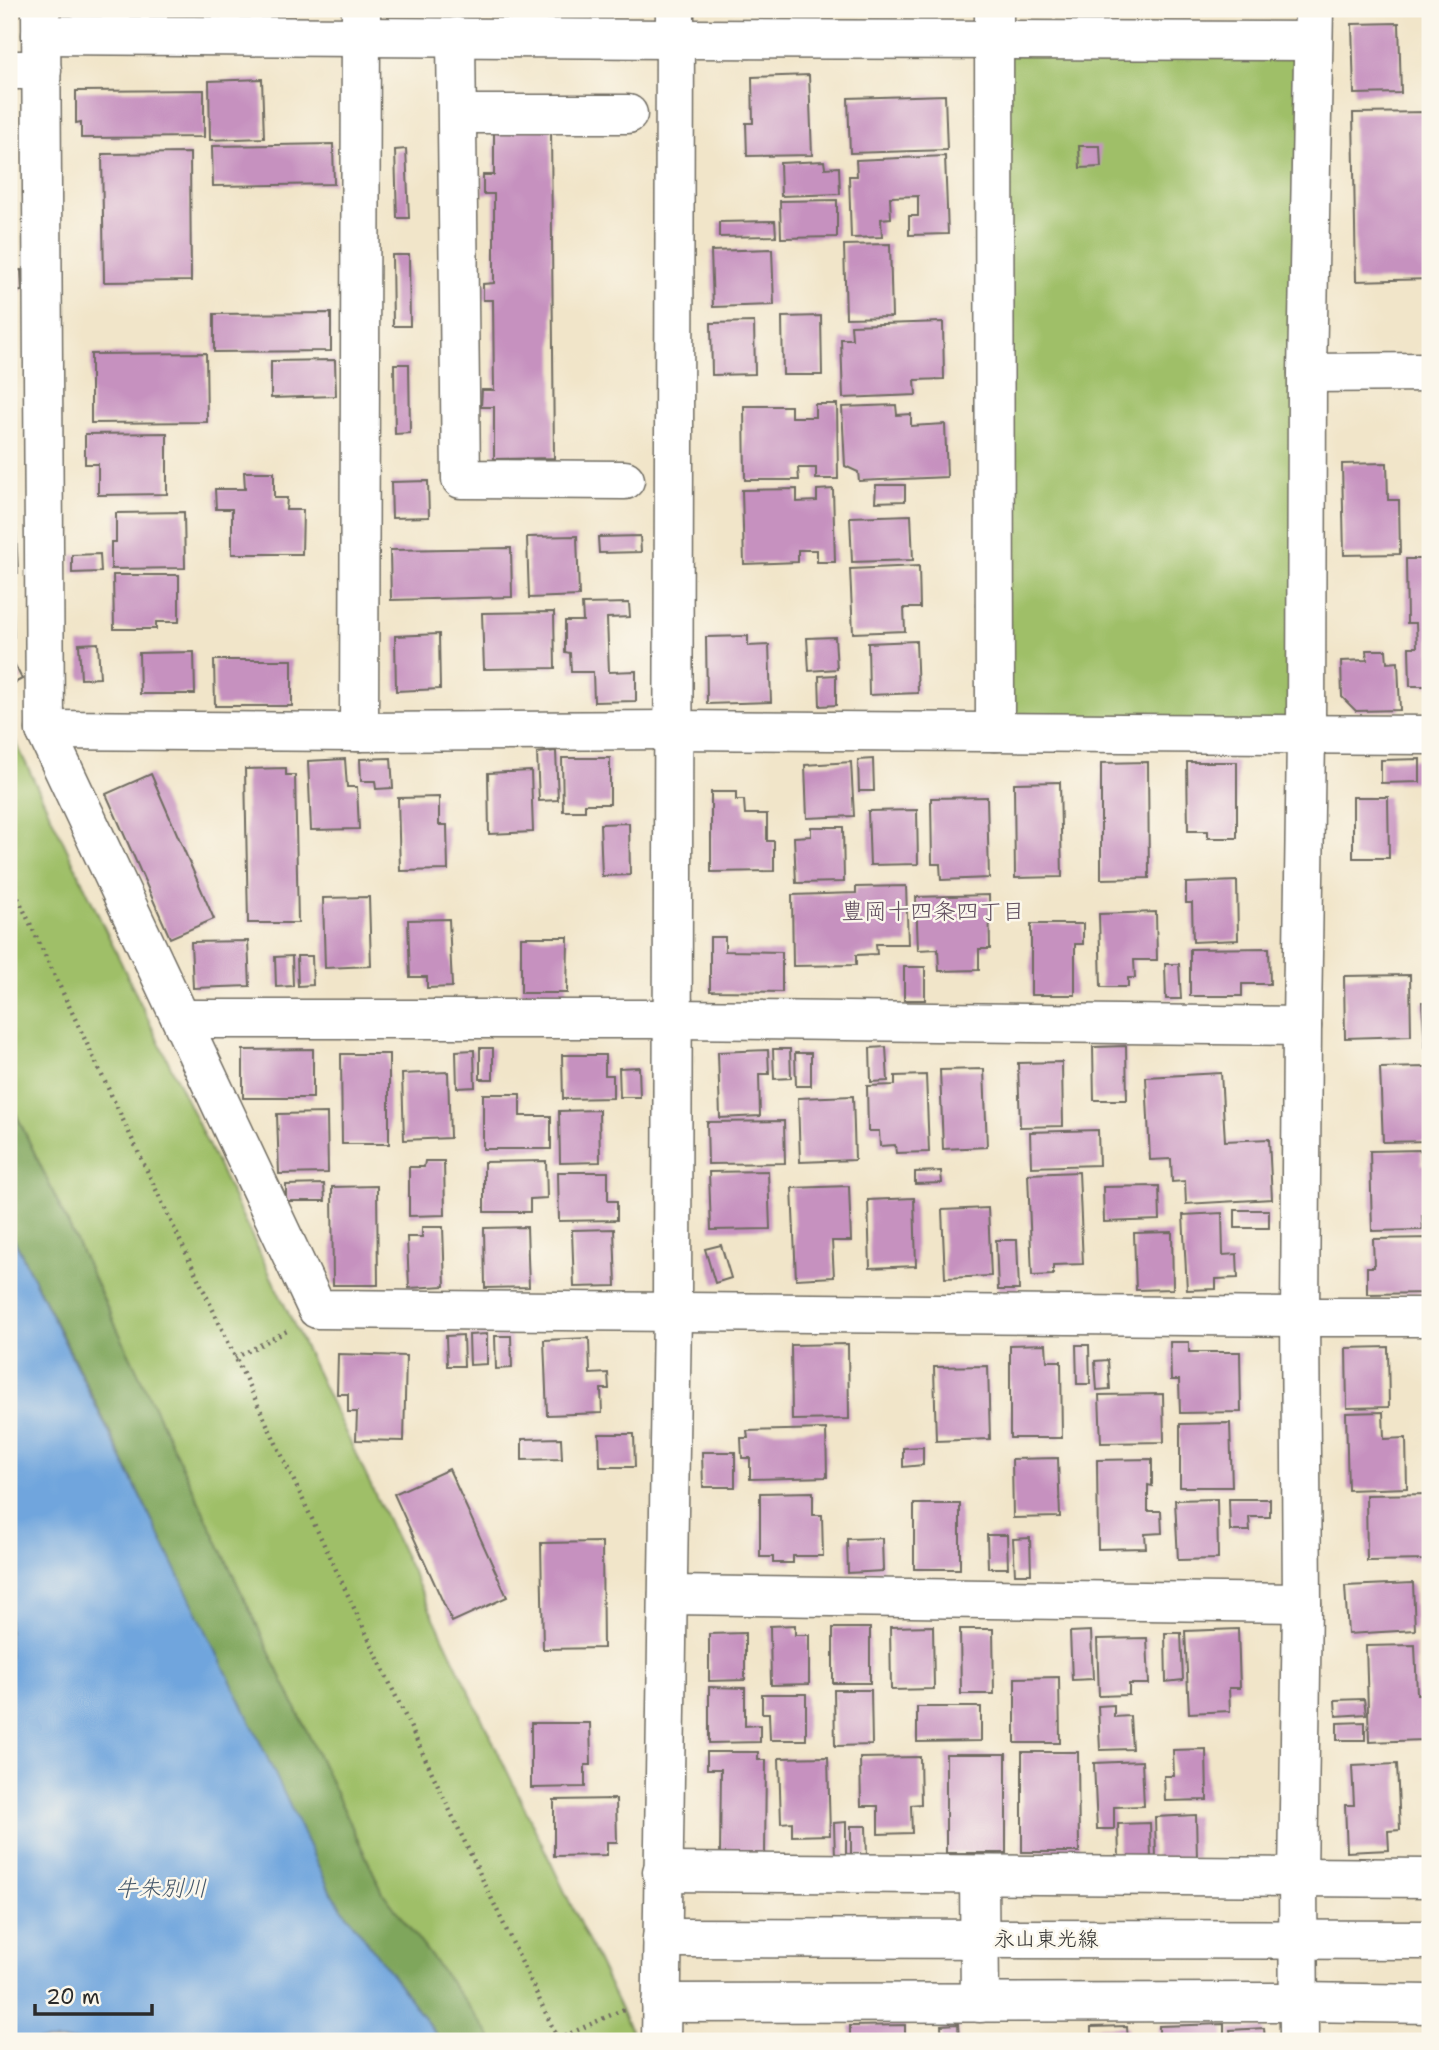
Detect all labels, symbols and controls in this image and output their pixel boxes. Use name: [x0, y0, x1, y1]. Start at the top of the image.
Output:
district label: 豊岡十四条四丁目: [841, 896, 1025, 926]
water label: 牛朱別川: [115, 1873, 207, 1903]
street label: 永山東光線: [994, 1925, 1099, 1953]
scale bar: [35, 1973, 152, 2017]
text: 20 m: [46, 1983, 100, 2011]

